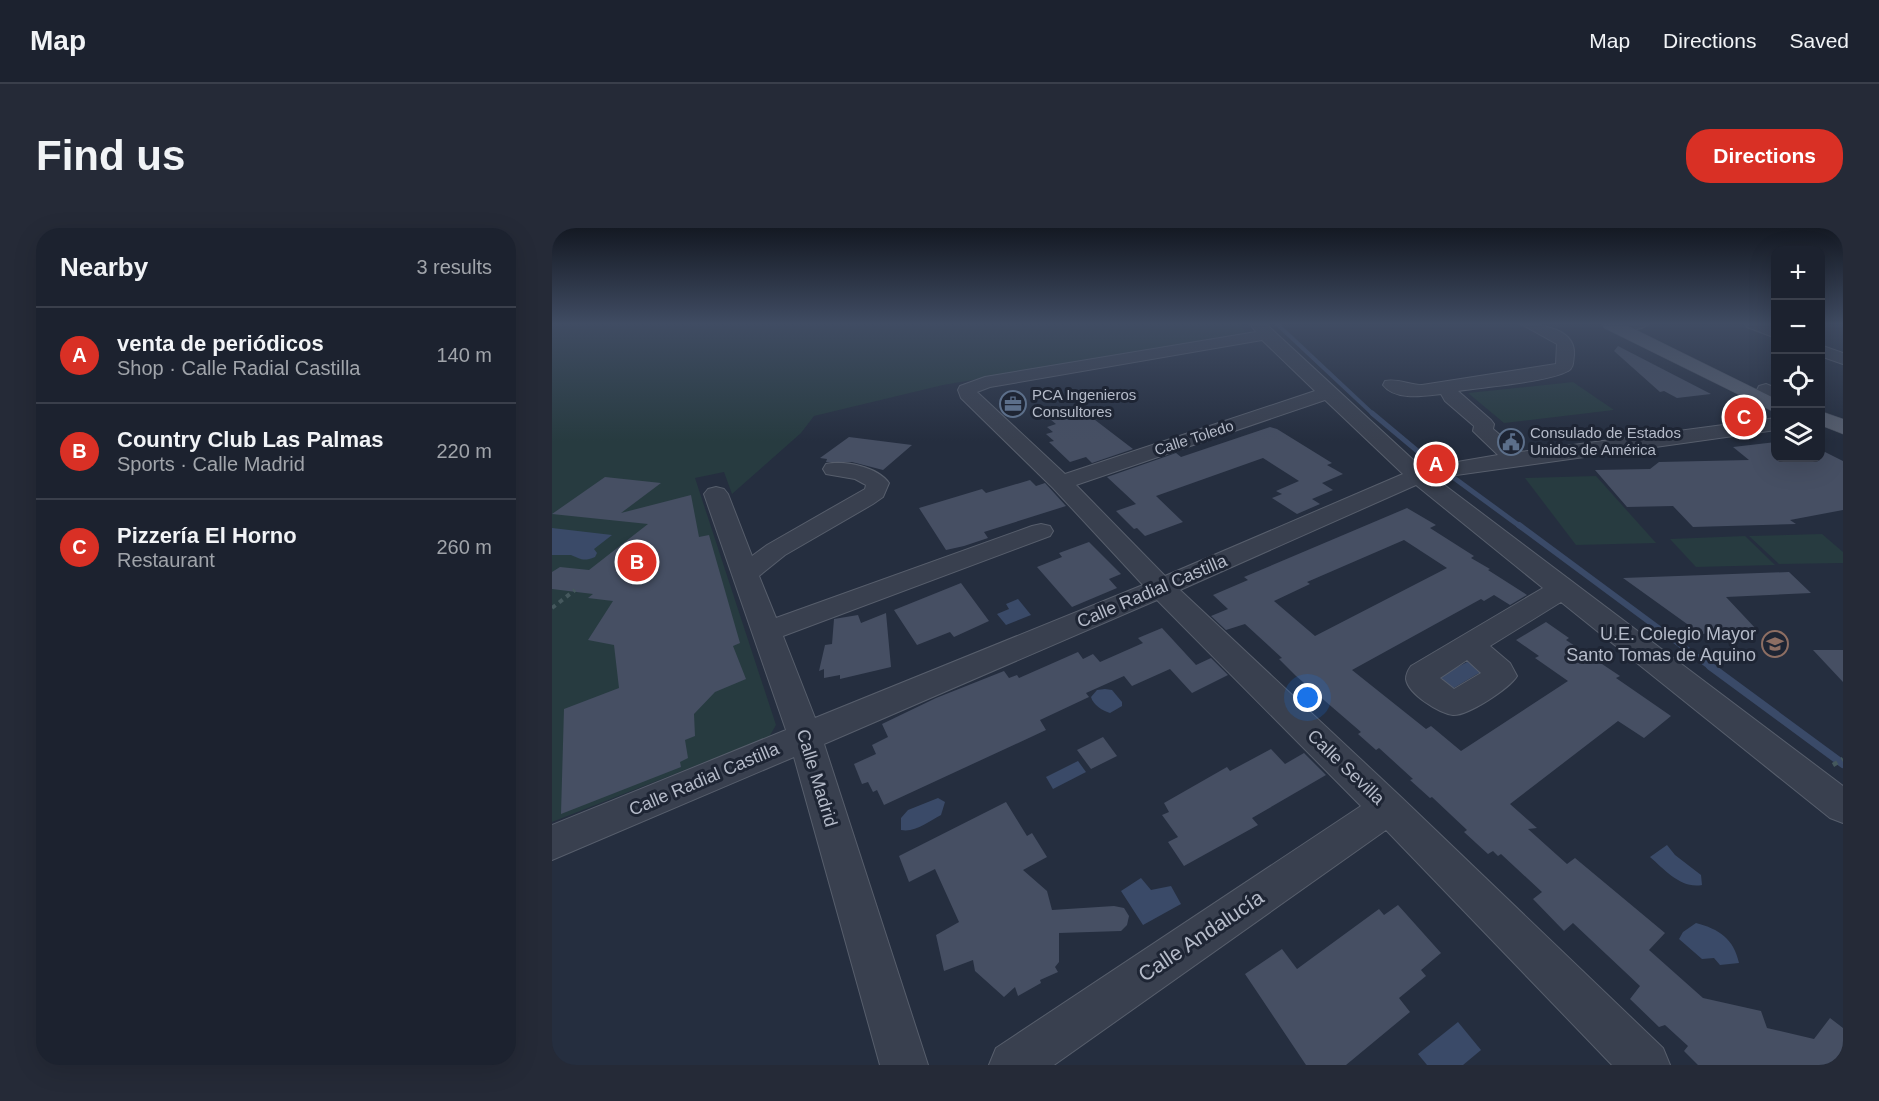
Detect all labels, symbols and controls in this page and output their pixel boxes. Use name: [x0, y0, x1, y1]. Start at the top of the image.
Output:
text: Map: [30, 25, 86, 56]
text: Map: [1589, 29, 1630, 52]
text: Directions: [1663, 29, 1756, 52]
text: Saved: [1789, 29, 1849, 52]
button: Directions: [1686, 129, 1843, 183]
text: Find us: [36, 132, 185, 179]
map controls: [1771, 246, 1825, 462]
button: +: [1771, 246, 1825, 300]
text: Nearby: [60, 252, 148, 282]
text: 3 results: [416, 256, 492, 278]
button: −: [1771, 300, 1825, 354]
text: venta de periódicos: [117, 331, 324, 356]
text: A: [72, 344, 87, 366]
text: 140 m: [436, 344, 492, 366]
button: locate: [1771, 354, 1825, 408]
text: Shop · Calle Radial Castilla: [117, 357, 360, 379]
place label: PCA Ingenieros Consultores: [1032, 386, 1136, 420]
office icon: PCA Ingenieros Consultores: [998, 389, 1028, 419]
pin: C: [1724, 394, 1764, 440]
button: layers: [1771, 408, 1825, 462]
street label: Calle Toledo: [1152, 417, 1236, 458]
place label: Consulado de Estados Unidos de América: [1530, 424, 1681, 458]
text: Country Club Las Palmas: [117, 427, 384, 452]
public building icon: Consulado de Estados Unidos de América: [1496, 427, 1526, 457]
text: B: [72, 440, 87, 462]
text: 220 m: [436, 440, 492, 462]
pin: A: [1416, 442, 1456, 486]
text: Sports · Calle Madrid: [117, 453, 305, 475]
text: Pizzería El Horno: [117, 523, 297, 548]
text: C: [72, 536, 87, 558]
text: 260 m: [436, 536, 492, 558]
pin: B: [618, 540, 656, 584]
text: Restaurant: [117, 549, 215, 571]
street label: Calle Radial Castilla: [1074, 550, 1231, 632]
place label: U.E. Colegio Mayor Santo Tomas de Aquino: [1566, 624, 1756, 665]
school or university icon: U.E. Colegio Mayor Santo Tomas de Aquino: [1760, 629, 1790, 659]
your location: [1293, 683, 1322, 712]
street label: Calle Sevilla: [1303, 725, 1389, 809]
street label: Calle Madrid: [793, 727, 841, 829]
street label: Calle Radial Castilla: [626, 738, 783, 820]
street label: Calle Andalucía: [1134, 885, 1268, 986]

